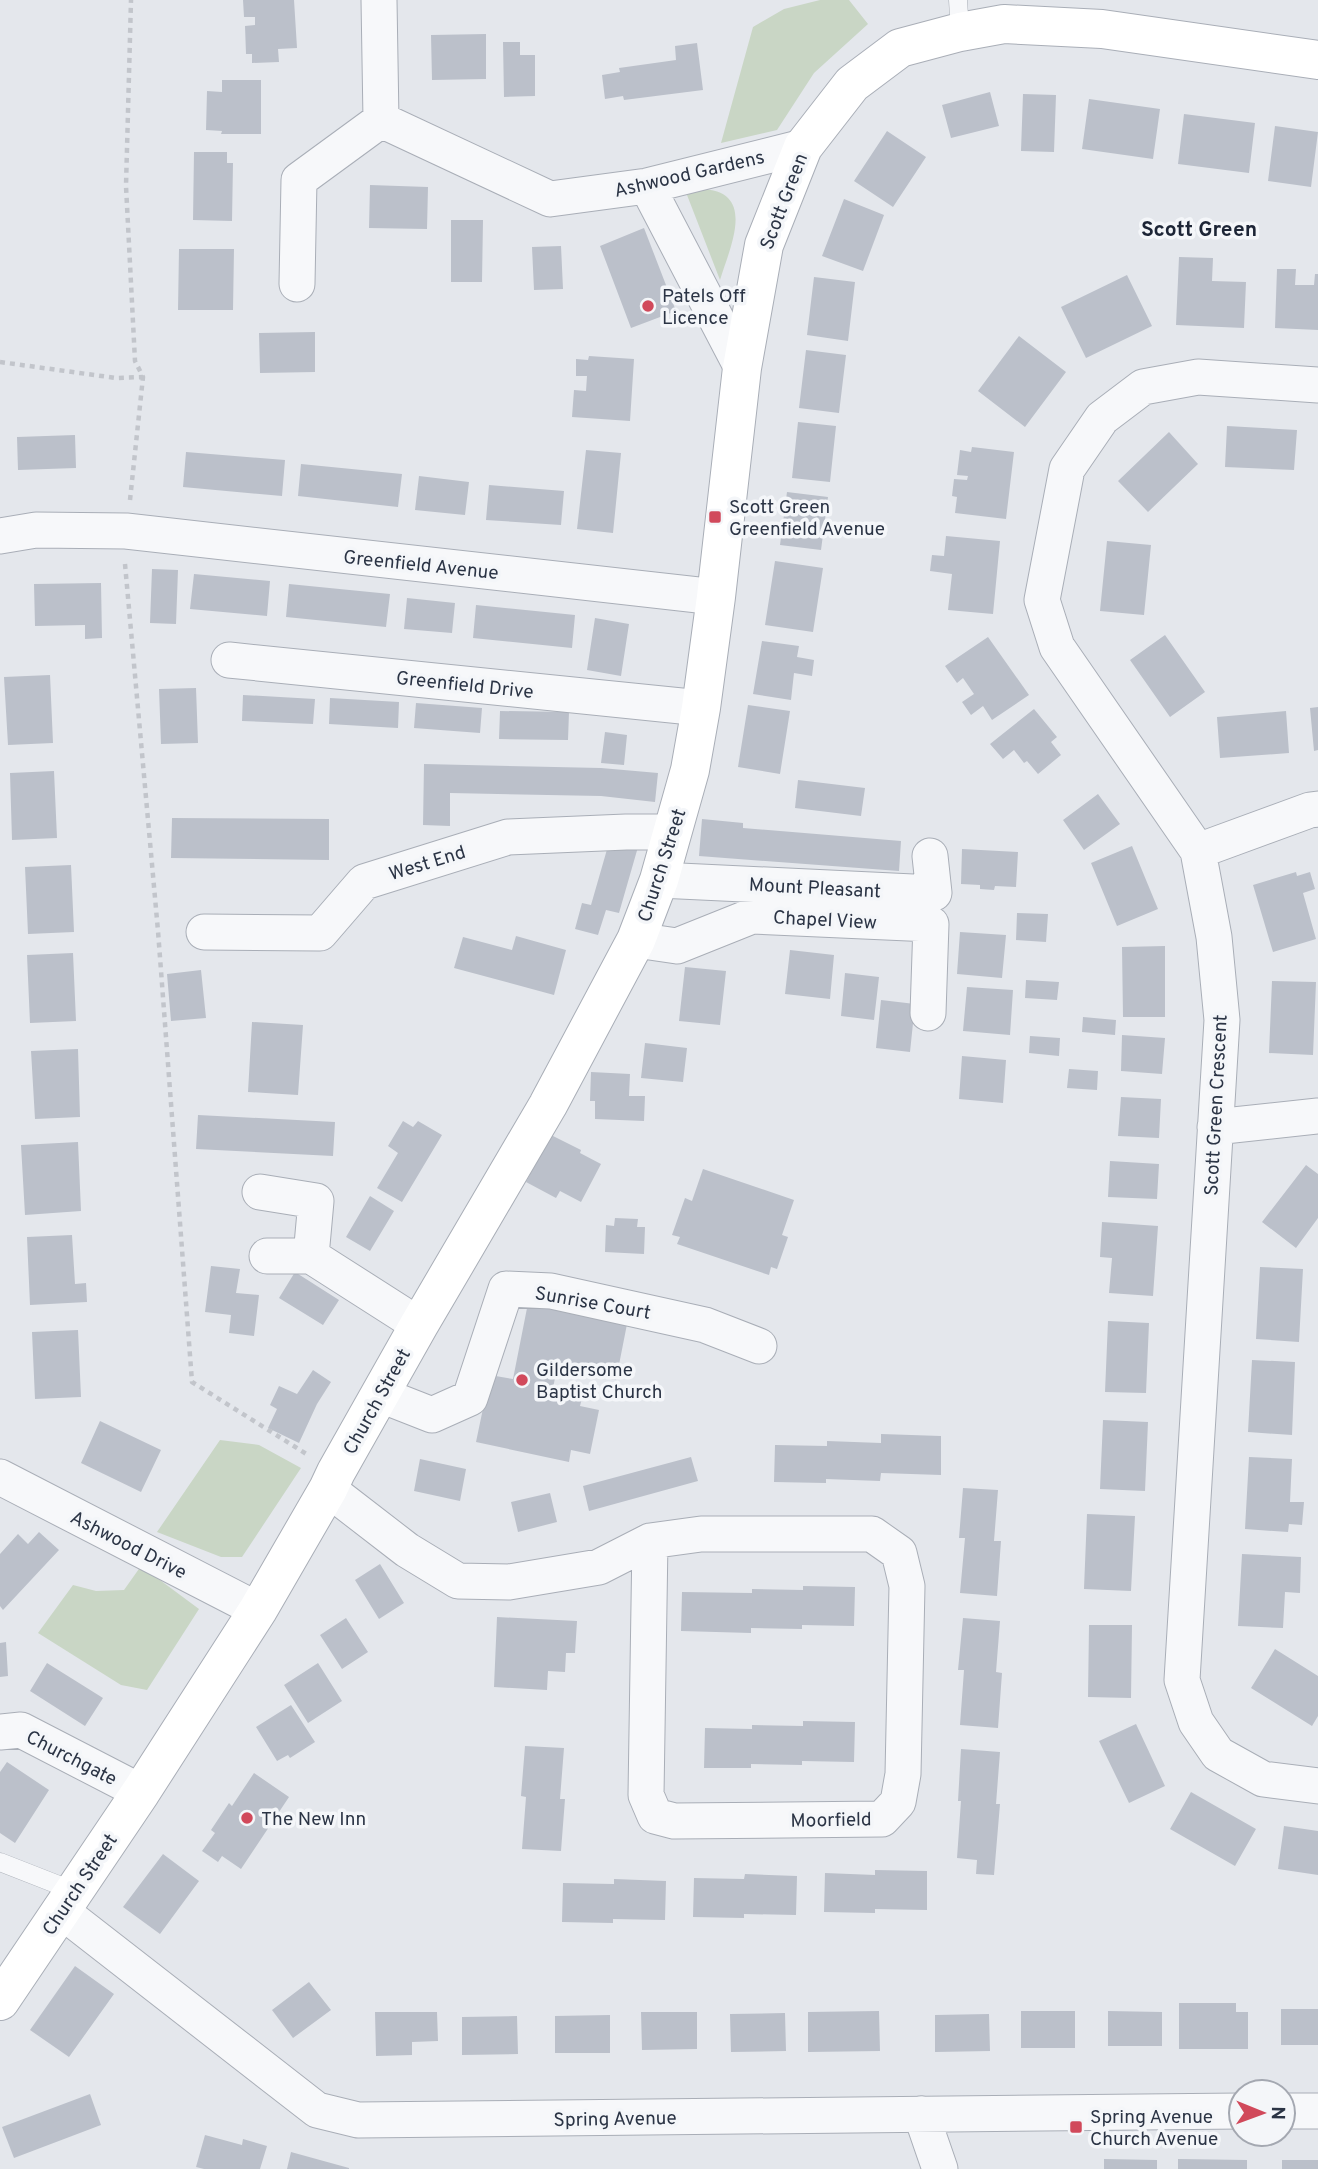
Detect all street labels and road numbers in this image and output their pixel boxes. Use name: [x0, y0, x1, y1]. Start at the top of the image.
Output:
street label: Ashwood Gardens: [612, 146, 767, 204]
street label: Scott Green: [756, 150, 814, 253]
street label: Greenfield Avenue: [342, 546, 500, 586]
street label: Greenfield Drive: [395, 667, 535, 705]
street label: Church Street: [633, 806, 693, 925]
street label: West End: [386, 841, 469, 887]
street label: Mount Pleasant: [748, 874, 882, 904]
street label: Chapel View: [772, 906, 878, 936]
street label: Scott Green Crescent: [1200, 1014, 1234, 1196]
street label: Sunrise Court: [533, 1282, 653, 1326]
street label: Church Street: [339, 1345, 417, 1459]
street label: Ashwood Drive: [66, 1506, 190, 1585]
street label: Churchgate: [22, 1726, 121, 1792]
street label: Moorfield: [790, 1808, 872, 1834]
street label: Church Street: [38, 1830, 124, 1941]
street label: Spring Avenue: [553, 2107, 677, 2133]

